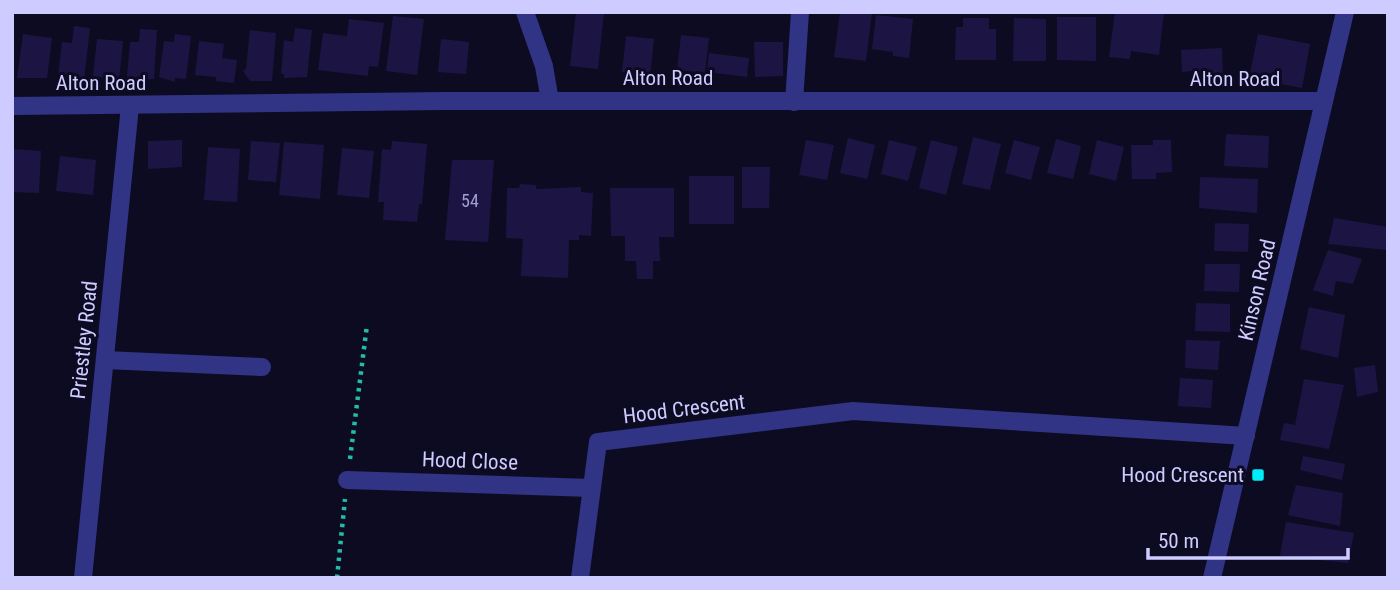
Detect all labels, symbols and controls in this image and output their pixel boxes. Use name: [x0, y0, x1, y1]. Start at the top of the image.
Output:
street label: Alton Road: [623, 66, 713, 90]
street label: Alton Road: [1190, 67, 1280, 91]
street label: Alton Road: [56, 71, 146, 95]
house number: 54: [461, 190, 479, 211]
street label: Kinson Road: [1234, 237, 1280, 343]
street label: Priestley Road: [66, 280, 102, 400]
street label: Hood Crescent: [622, 390, 746, 428]
street label: Hood Close: [422, 447, 519, 475]
place label: Hood Crescent: [1121, 463, 1244, 487]
marker: Hood Crescent: [1250, 467, 1266, 483]
scale bar: [1148, 516, 1348, 560]
text: 50 m: [1158, 529, 1199, 553]

